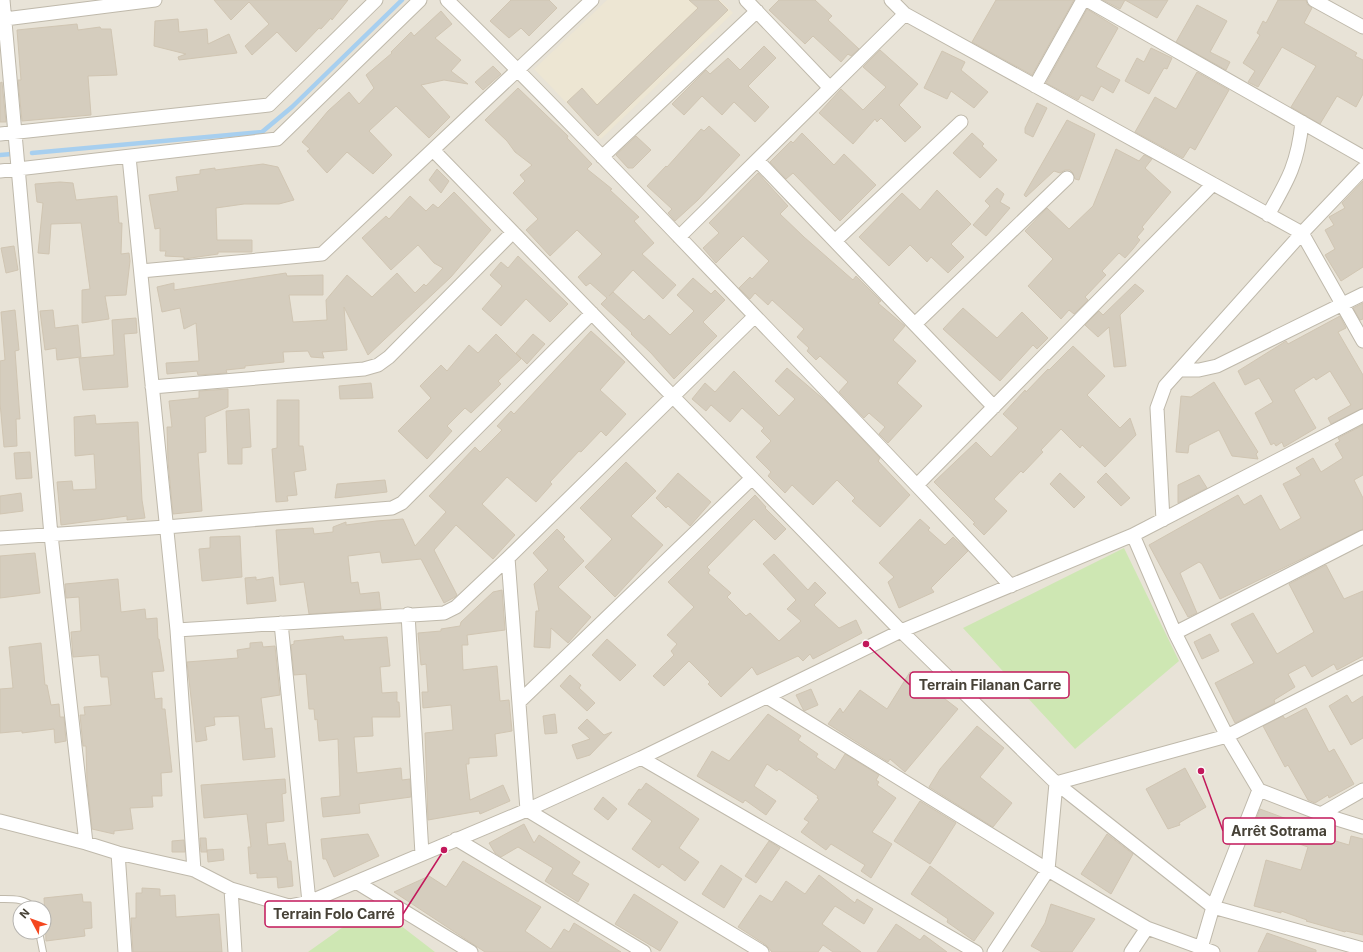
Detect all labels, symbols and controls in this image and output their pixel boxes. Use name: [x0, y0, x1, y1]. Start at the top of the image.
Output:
callout: Terrain Filanan Carre: [910, 672, 1069, 698]
text: Terrain Filanan Carre: [919, 676, 1061, 693]
callout: Arrêt Sotrama: [1223, 818, 1335, 844]
text: Arrêt Sotrama: [1231, 822, 1327, 839]
north arrow: [12, 900, 52, 940]
callout: Terrain Folo Carré: [265, 901, 403, 927]
text: Terrain Folo Carré: [273, 905, 395, 922]
text: N: [16, 906, 32, 921]

